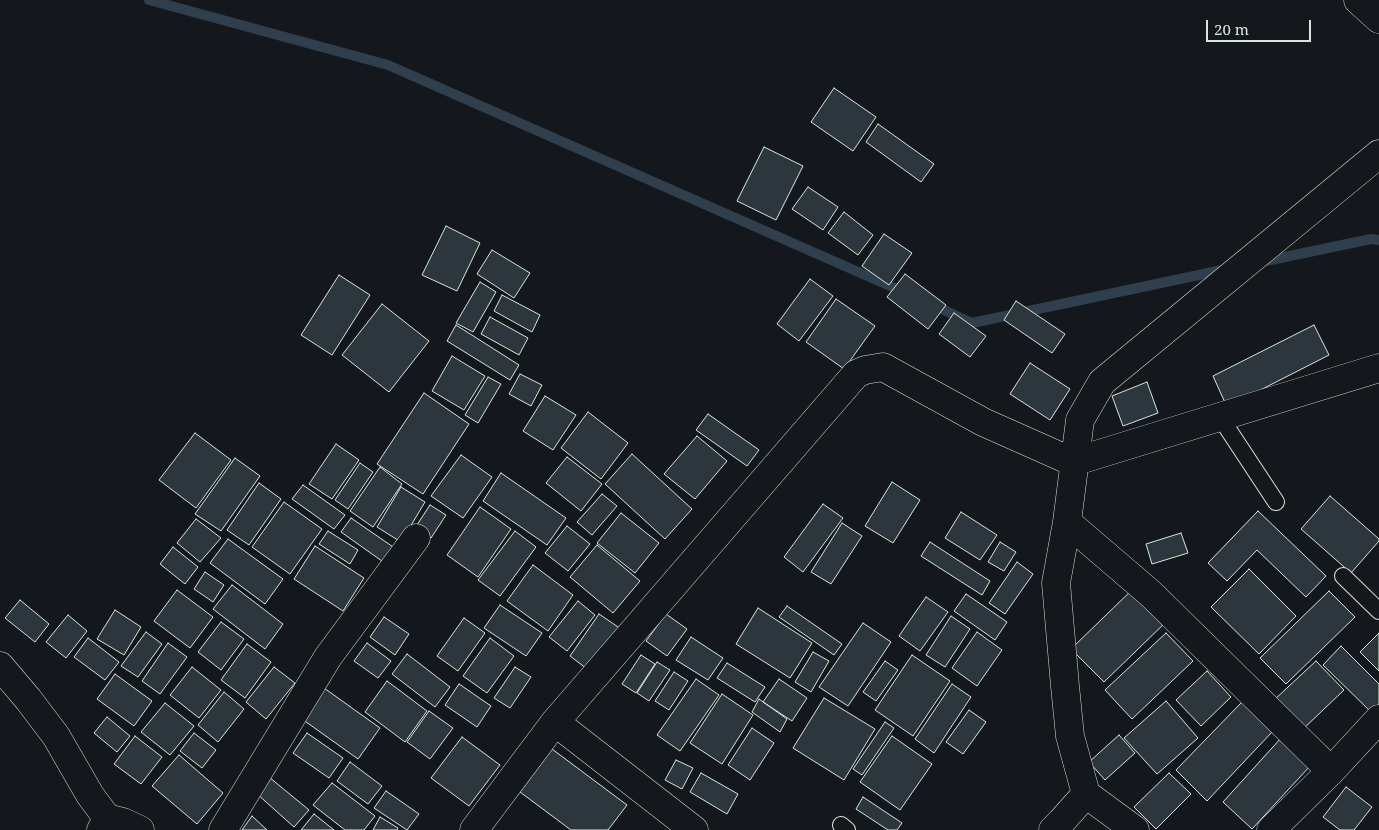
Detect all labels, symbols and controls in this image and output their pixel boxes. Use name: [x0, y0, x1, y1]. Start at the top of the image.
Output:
scale bar: [1209, 10, 1314, 42]
text: 20 m: [1214, 19, 1249, 39]

